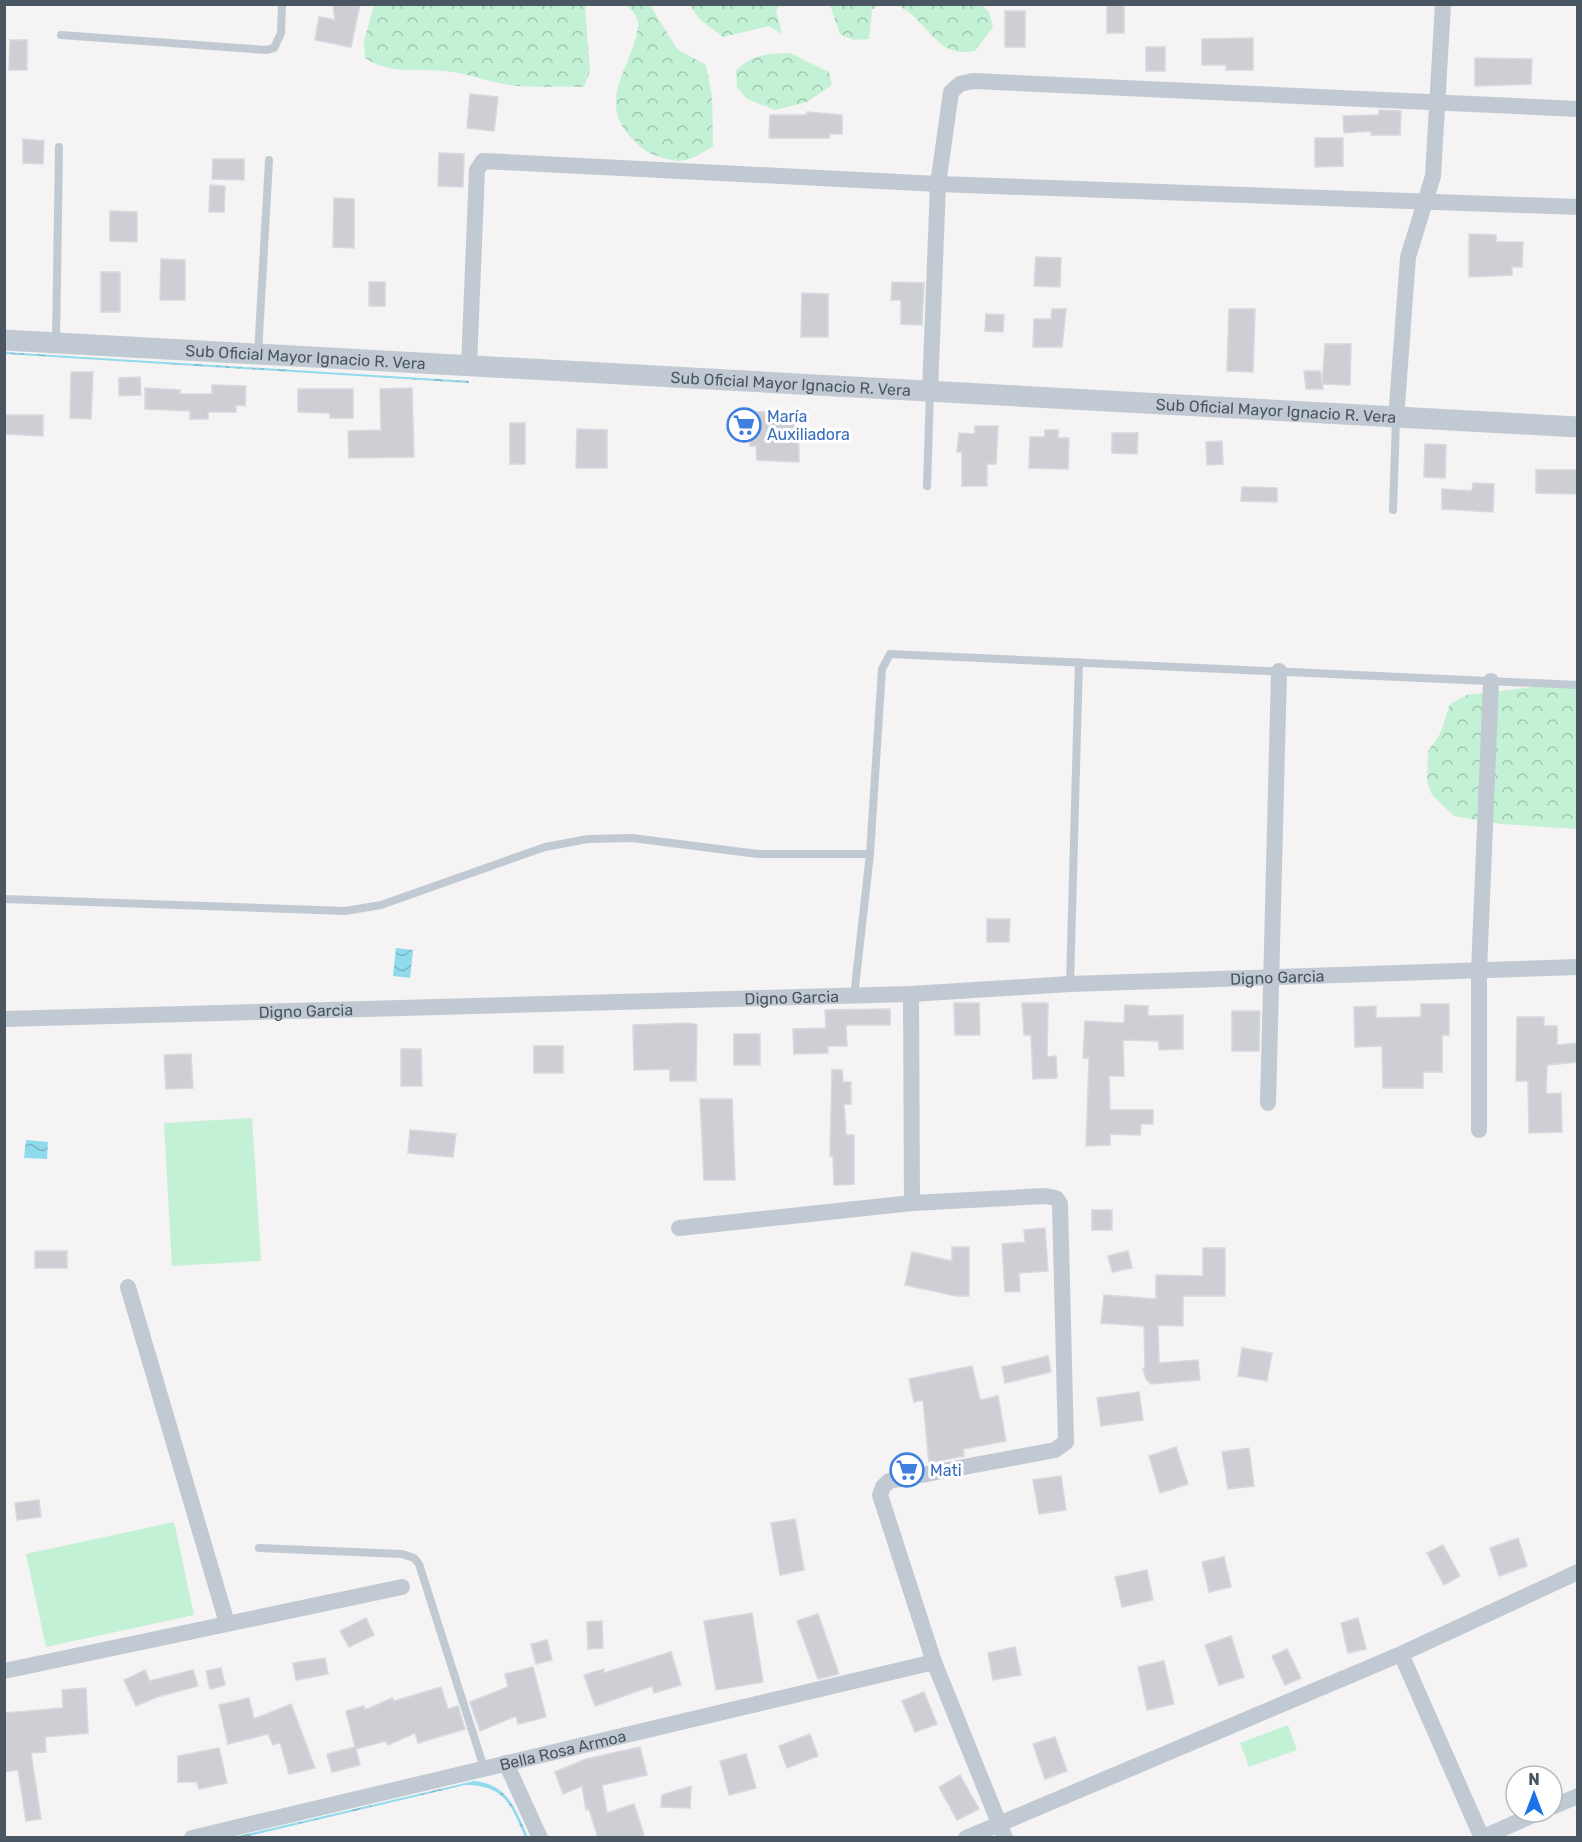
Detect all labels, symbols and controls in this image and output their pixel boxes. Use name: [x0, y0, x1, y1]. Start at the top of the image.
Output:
street label: Sub Oficial Mayor Ignacio R. Vera: [185, 341, 426, 373]
street label: Sub Oficial Mayor Ignacio R. Vera: [670, 368, 911, 400]
street label: Sub Oficial Mayor Ignacio R. Vera: [1155, 395, 1397, 427]
supermarket icon: María Auxiliadora: [726, 407, 762, 443]
place label: María Auxiliadora: [767, 407, 850, 444]
street label: Digno Garcia: [1230, 966, 1325, 989]
street label: Digno Garcia: [744, 987, 839, 1009]
street label: Digno Garcia: [258, 1000, 353, 1022]
supermarket icon: Mati: [889, 1452, 925, 1488]
place label: Mati: [930, 1461, 962, 1480]
street label: Bella Rosa Armoa: [498, 1726, 628, 1775]
north arrow: [1504, 1764, 1564, 1824]
text: N: [1528, 1770, 1540, 1789]

